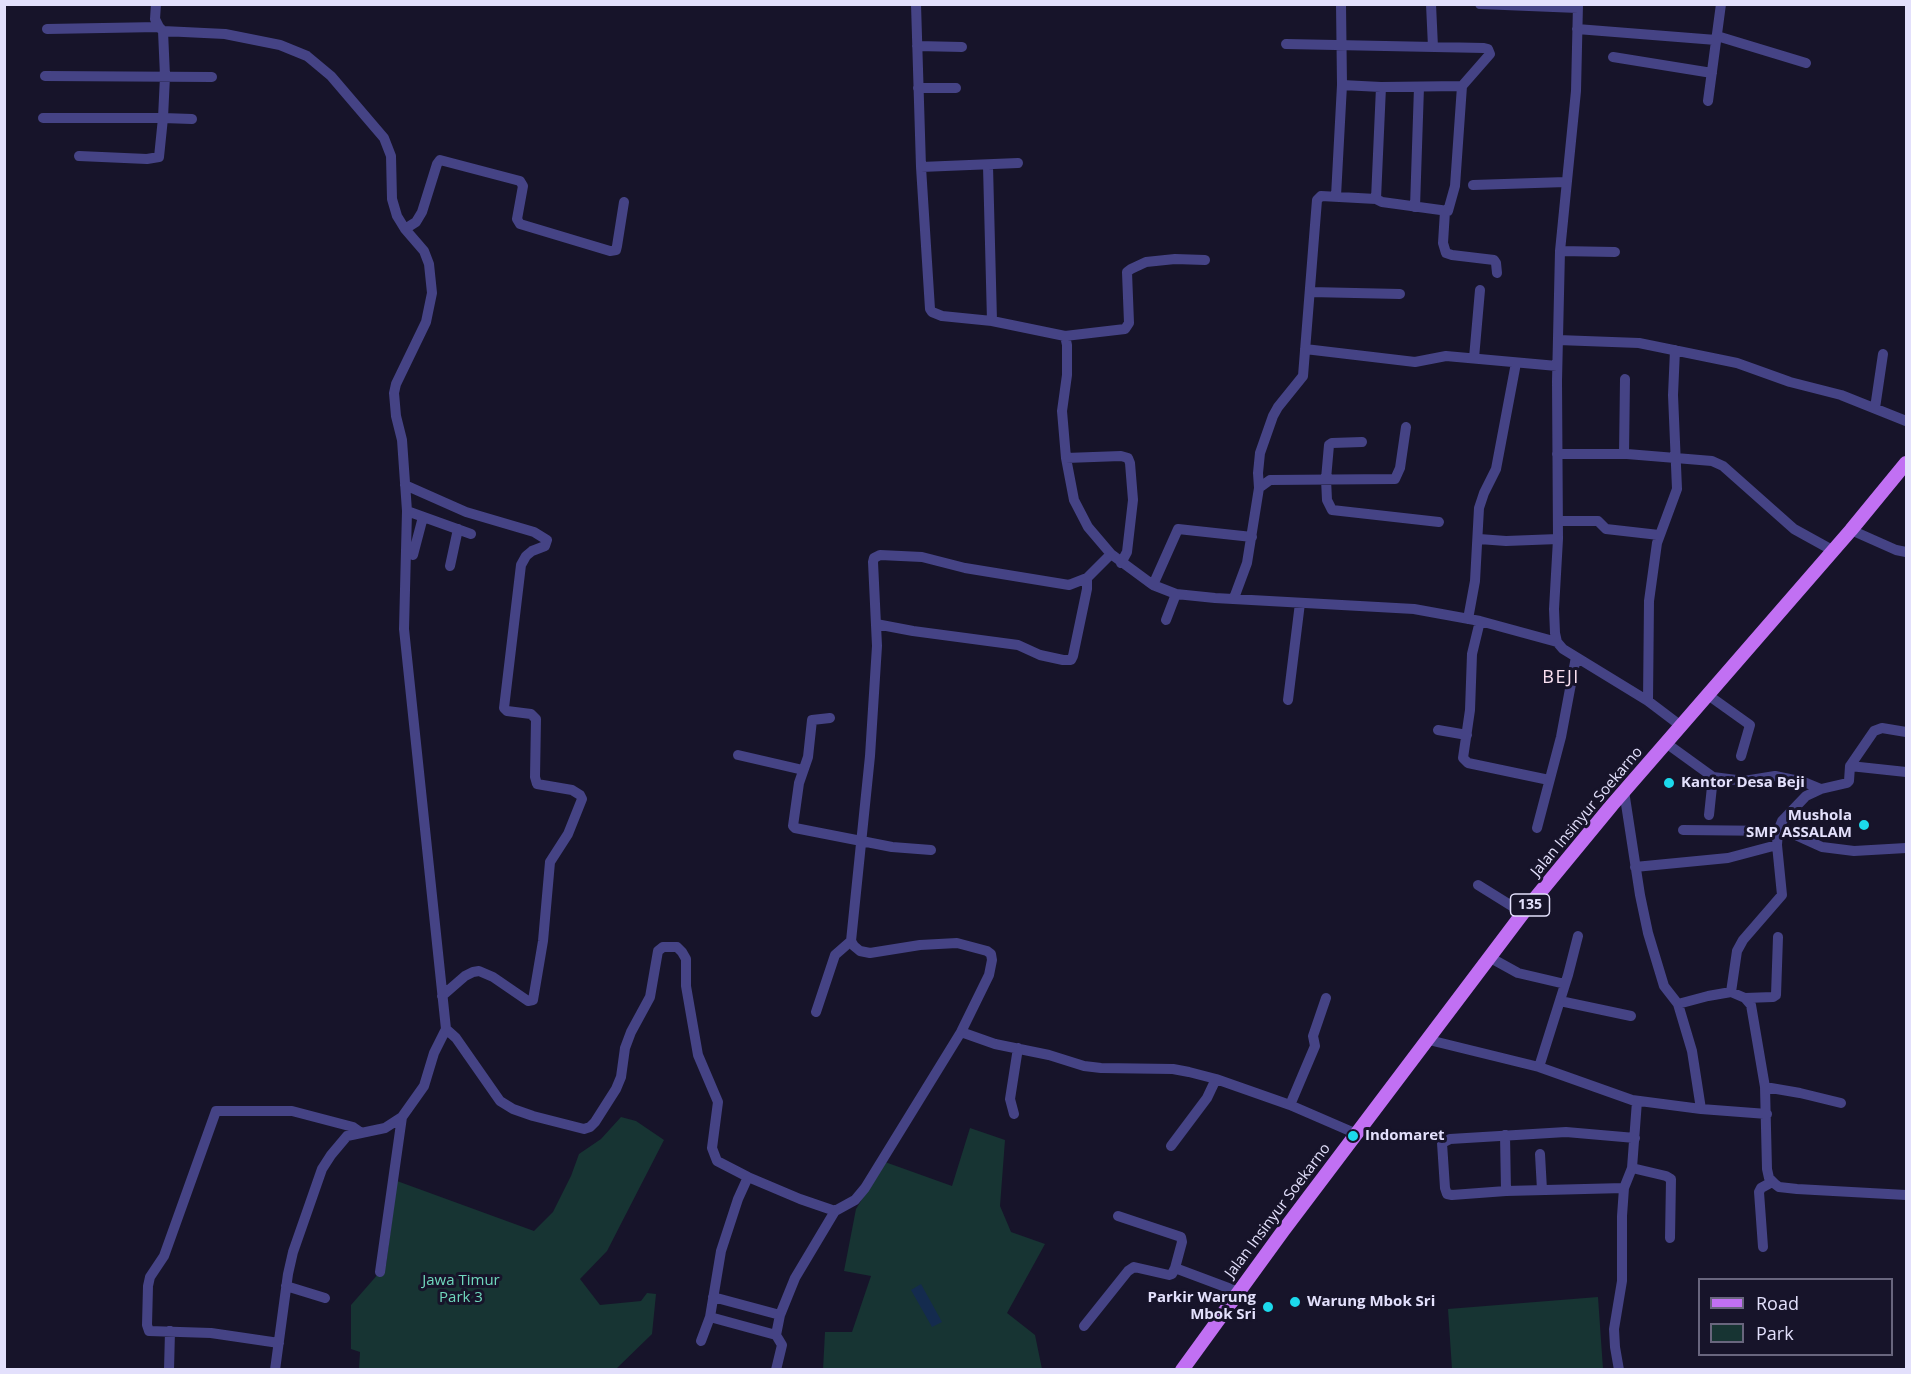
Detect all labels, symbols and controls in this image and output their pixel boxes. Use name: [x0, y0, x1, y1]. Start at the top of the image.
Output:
district label: BEJI: [1542, 667, 1580, 689]
street label: Jalan Insinyur Soekarno: [1527, 743, 1647, 881]
place label: Kantor Desa Beji: [1681, 774, 1805, 792]
marker: Kantor Desa Beji: [1662, 776, 1676, 790]
place label: Mushola SMP ASSALAM: [1746, 807, 1852, 842]
marker: Mushola SMP ASSALAM: [1857, 818, 1871, 832]
road number: 135: [1510, 894, 1550, 916]
place label: Indomaret: [1365, 1127, 1445, 1145]
marker: Indomaret: [1346, 1129, 1360, 1143]
street label: Jalan Insinyur Soekarno: [1221, 1140, 1335, 1282]
park label: Jawa Timur Park 3: [422, 1272, 500, 1307]
legend: [1698, 1278, 1893, 1356]
place label: Parkir Warung Mbok Sri: [1148, 1289, 1256, 1324]
text: Road: [1756, 1291, 1799, 1315]
place label: Warung Mbok Sri: [1307, 1293, 1435, 1311]
marker: Warung Mbok Sri: [1288, 1295, 1302, 1309]
marker: Parkir Warung Mbok Sri: [1261, 1300, 1275, 1314]
text: Park: [1756, 1321, 1794, 1345]

